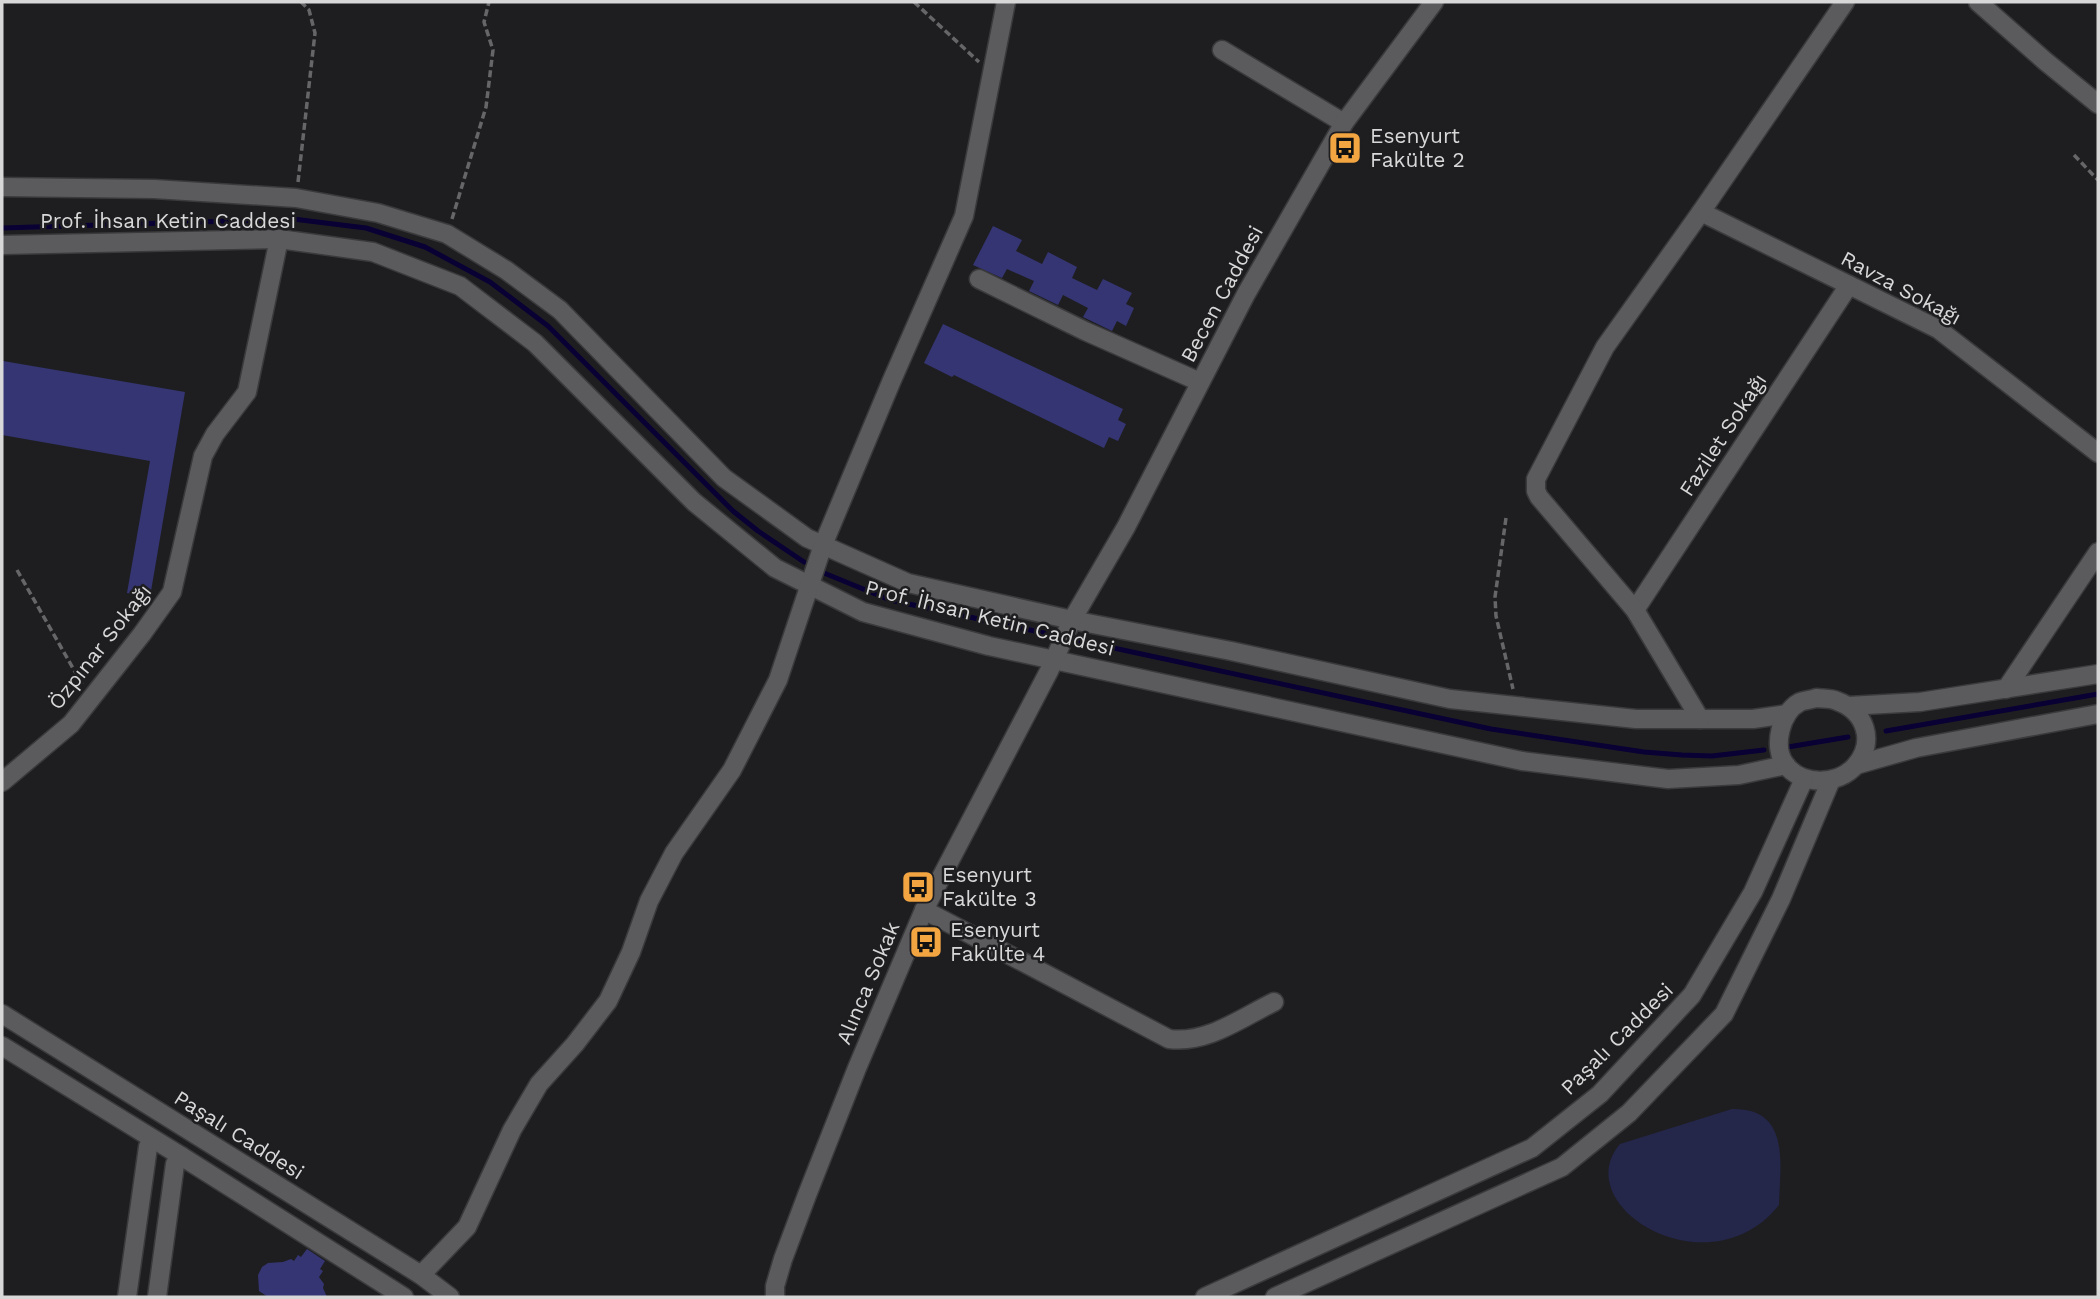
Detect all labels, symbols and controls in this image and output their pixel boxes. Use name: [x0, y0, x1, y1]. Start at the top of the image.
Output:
place label: Esenyurt Fakülte 2: [1370, 123, 1465, 172]
bus stop icon: Esenyurt Fakülte 2: [1326, 129, 1364, 167]
street label: Prof. İhsan Ketin Caddesi: [40, 208, 296, 233]
street label: Becen Caddesi: [1175, 221, 1268, 366]
street label: Ravza Sokağı: [1837, 245, 1966, 330]
street label: Fazilet Sokağı: [1674, 369, 1771, 501]
street label: Prof. İhsan Ketin Caddesi: [863, 574, 1117, 661]
street label: Özpınar Sokağı: [43, 579, 156, 714]
place label: Esenyurt Fakülte 3: [942, 862, 1037, 911]
bus stop icon: Esenyurt Fakülte 3: [899, 868, 937, 906]
place label: Esenyurt Fakülte 4: [950, 917, 1045, 966]
street label: Alınca Sokak: [830, 918, 905, 1048]
bus stop icon: Esenyurt Fakülte 4: [907, 923, 945, 961]
street label: Paşalı Caddesi: [1555, 977, 1678, 1100]
street label: Paşalı Caddesi: [170, 1085, 309, 1184]

